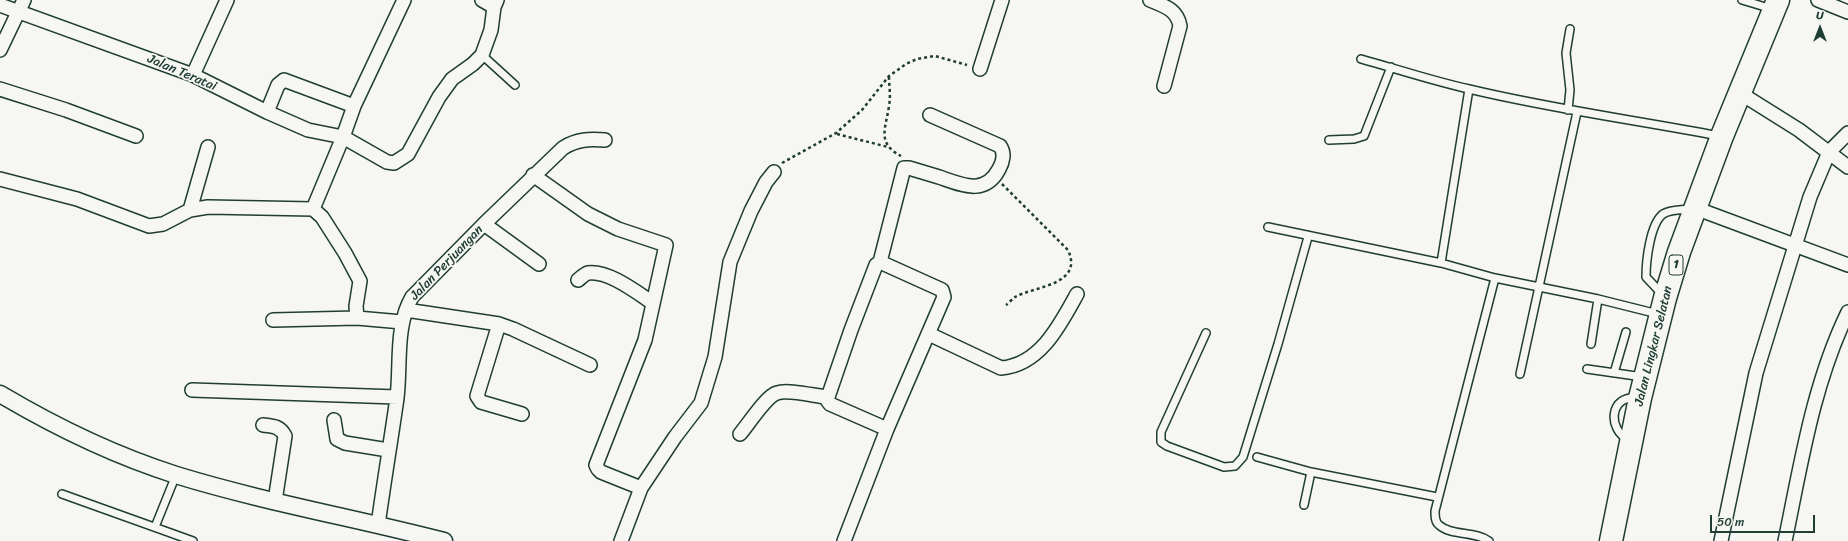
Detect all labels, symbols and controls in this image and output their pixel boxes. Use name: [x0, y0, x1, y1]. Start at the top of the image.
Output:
text: U: [1816, 6, 1824, 25]
north arrow: [1800, 8, 1840, 48]
street label: Jalan Teratai: [145, 51, 219, 95]
street label: Jalan Perjuangan: [407, 222, 487, 304]
road number: 1: [1669, 255, 1683, 275]
street label: Jalan Lingkar Selatan: [1632, 284, 1676, 408]
scale bar: [1712, 507, 1817, 533]
text: 50 m: [1717, 511, 1744, 533]

